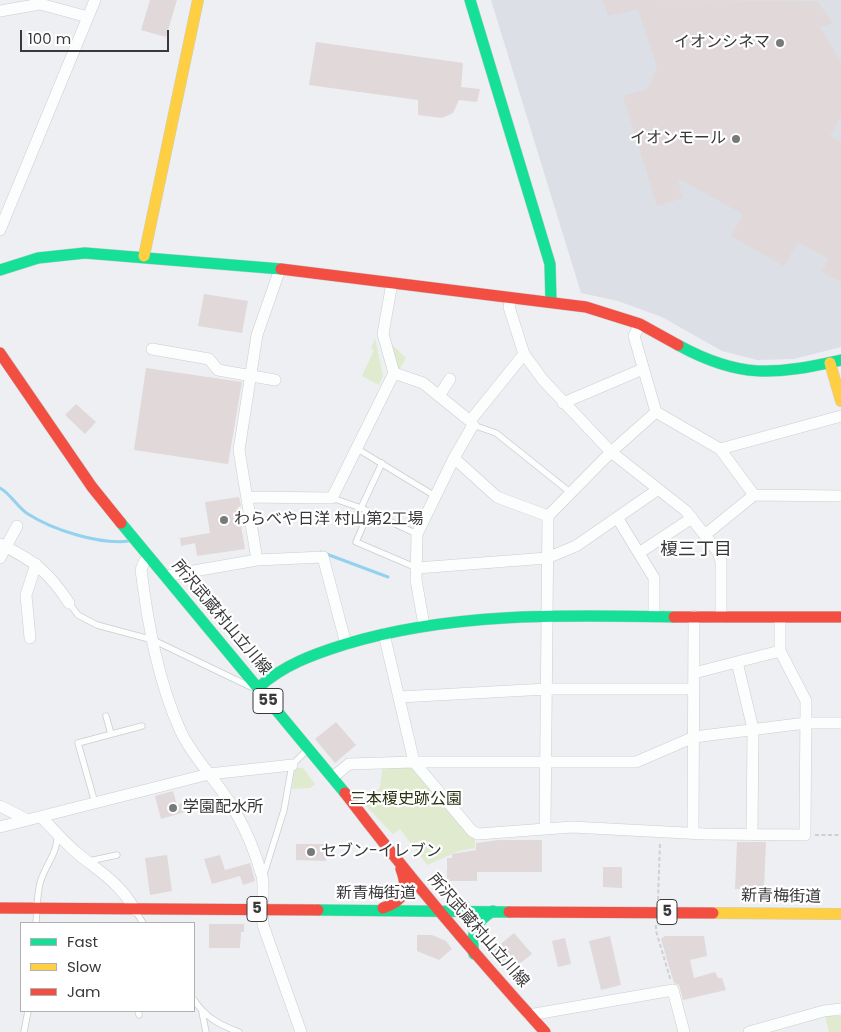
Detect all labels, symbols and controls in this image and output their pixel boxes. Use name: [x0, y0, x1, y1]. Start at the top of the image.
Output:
scale bar: [22, 20, 171, 52]
text: 100 m: [28, 28, 71, 49]
place label: イオンシネマ: [674, 33, 770, 53]
marker: イオンシネマ: [774, 37, 786, 49]
place label: イオンモール: [630, 129, 726, 149]
marker: イオンモール: [730, 133, 742, 145]
place label: わらべや日洋 村山第2工場: [234, 510, 423, 530]
marker: わらべや日洋 村山第2工場: [218, 514, 230, 526]
district label: 榎三丁目: [660, 539, 732, 561]
street label: 所沢武蔵村山立川線: [167, 557, 275, 679]
road number: 55: [253, 688, 283, 714]
park label: 三本榎史跡公園: [350, 790, 462, 810]
place label: 学園配水所: [183, 798, 263, 818]
marker: 学園配水所: [167, 802, 179, 814]
place label: セブン-イレブン: [321, 842, 442, 862]
marker: セブン-イレブン: [305, 846, 317, 858]
street label: 所沢武蔵村山立川線: [424, 870, 532, 992]
street label: 新青梅街道: [336, 884, 416, 904]
street label: 新青梅街道: [741, 887, 821, 907]
road number: 5: [247, 896, 267, 922]
road number: 5: [657, 900, 677, 924]
legend: [20, 922, 195, 1012]
text: Fast: [67, 931, 98, 952]
text: Slow: [67, 956, 101, 977]
text: Jam: [67, 981, 101, 1002]

